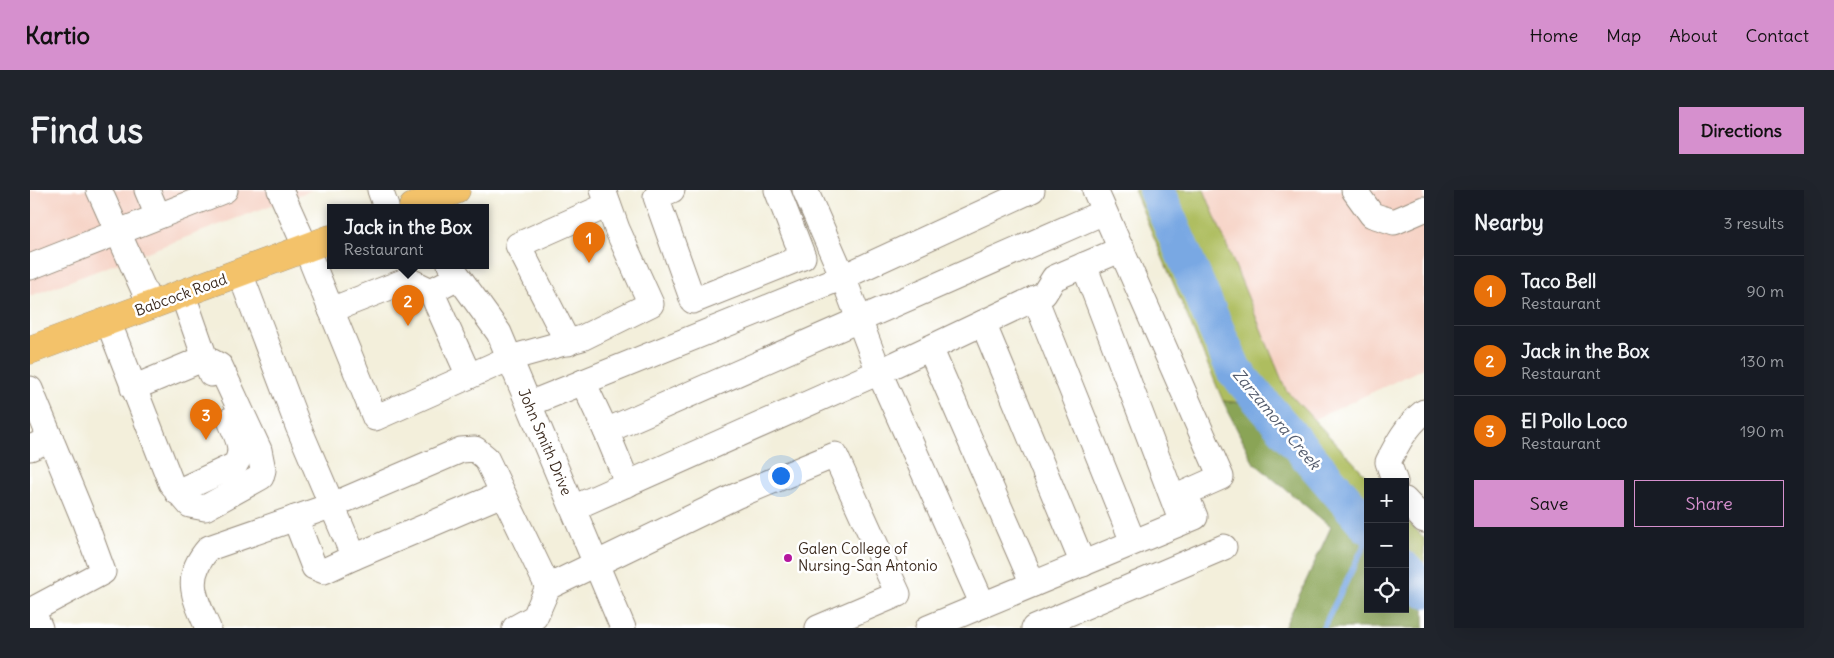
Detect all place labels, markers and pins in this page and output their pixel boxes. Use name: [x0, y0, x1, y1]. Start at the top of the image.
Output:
pin: 1: [573, 222, 605, 263]
pin: 2: [392, 285, 424, 326]
pin: 3: [190, 399, 222, 440]
place label: Galen College of Nursing-San Antonio: [798, 539, 938, 575]
marker: Galen College of Nursing-San Antonio: [782, 552, 794, 564]

